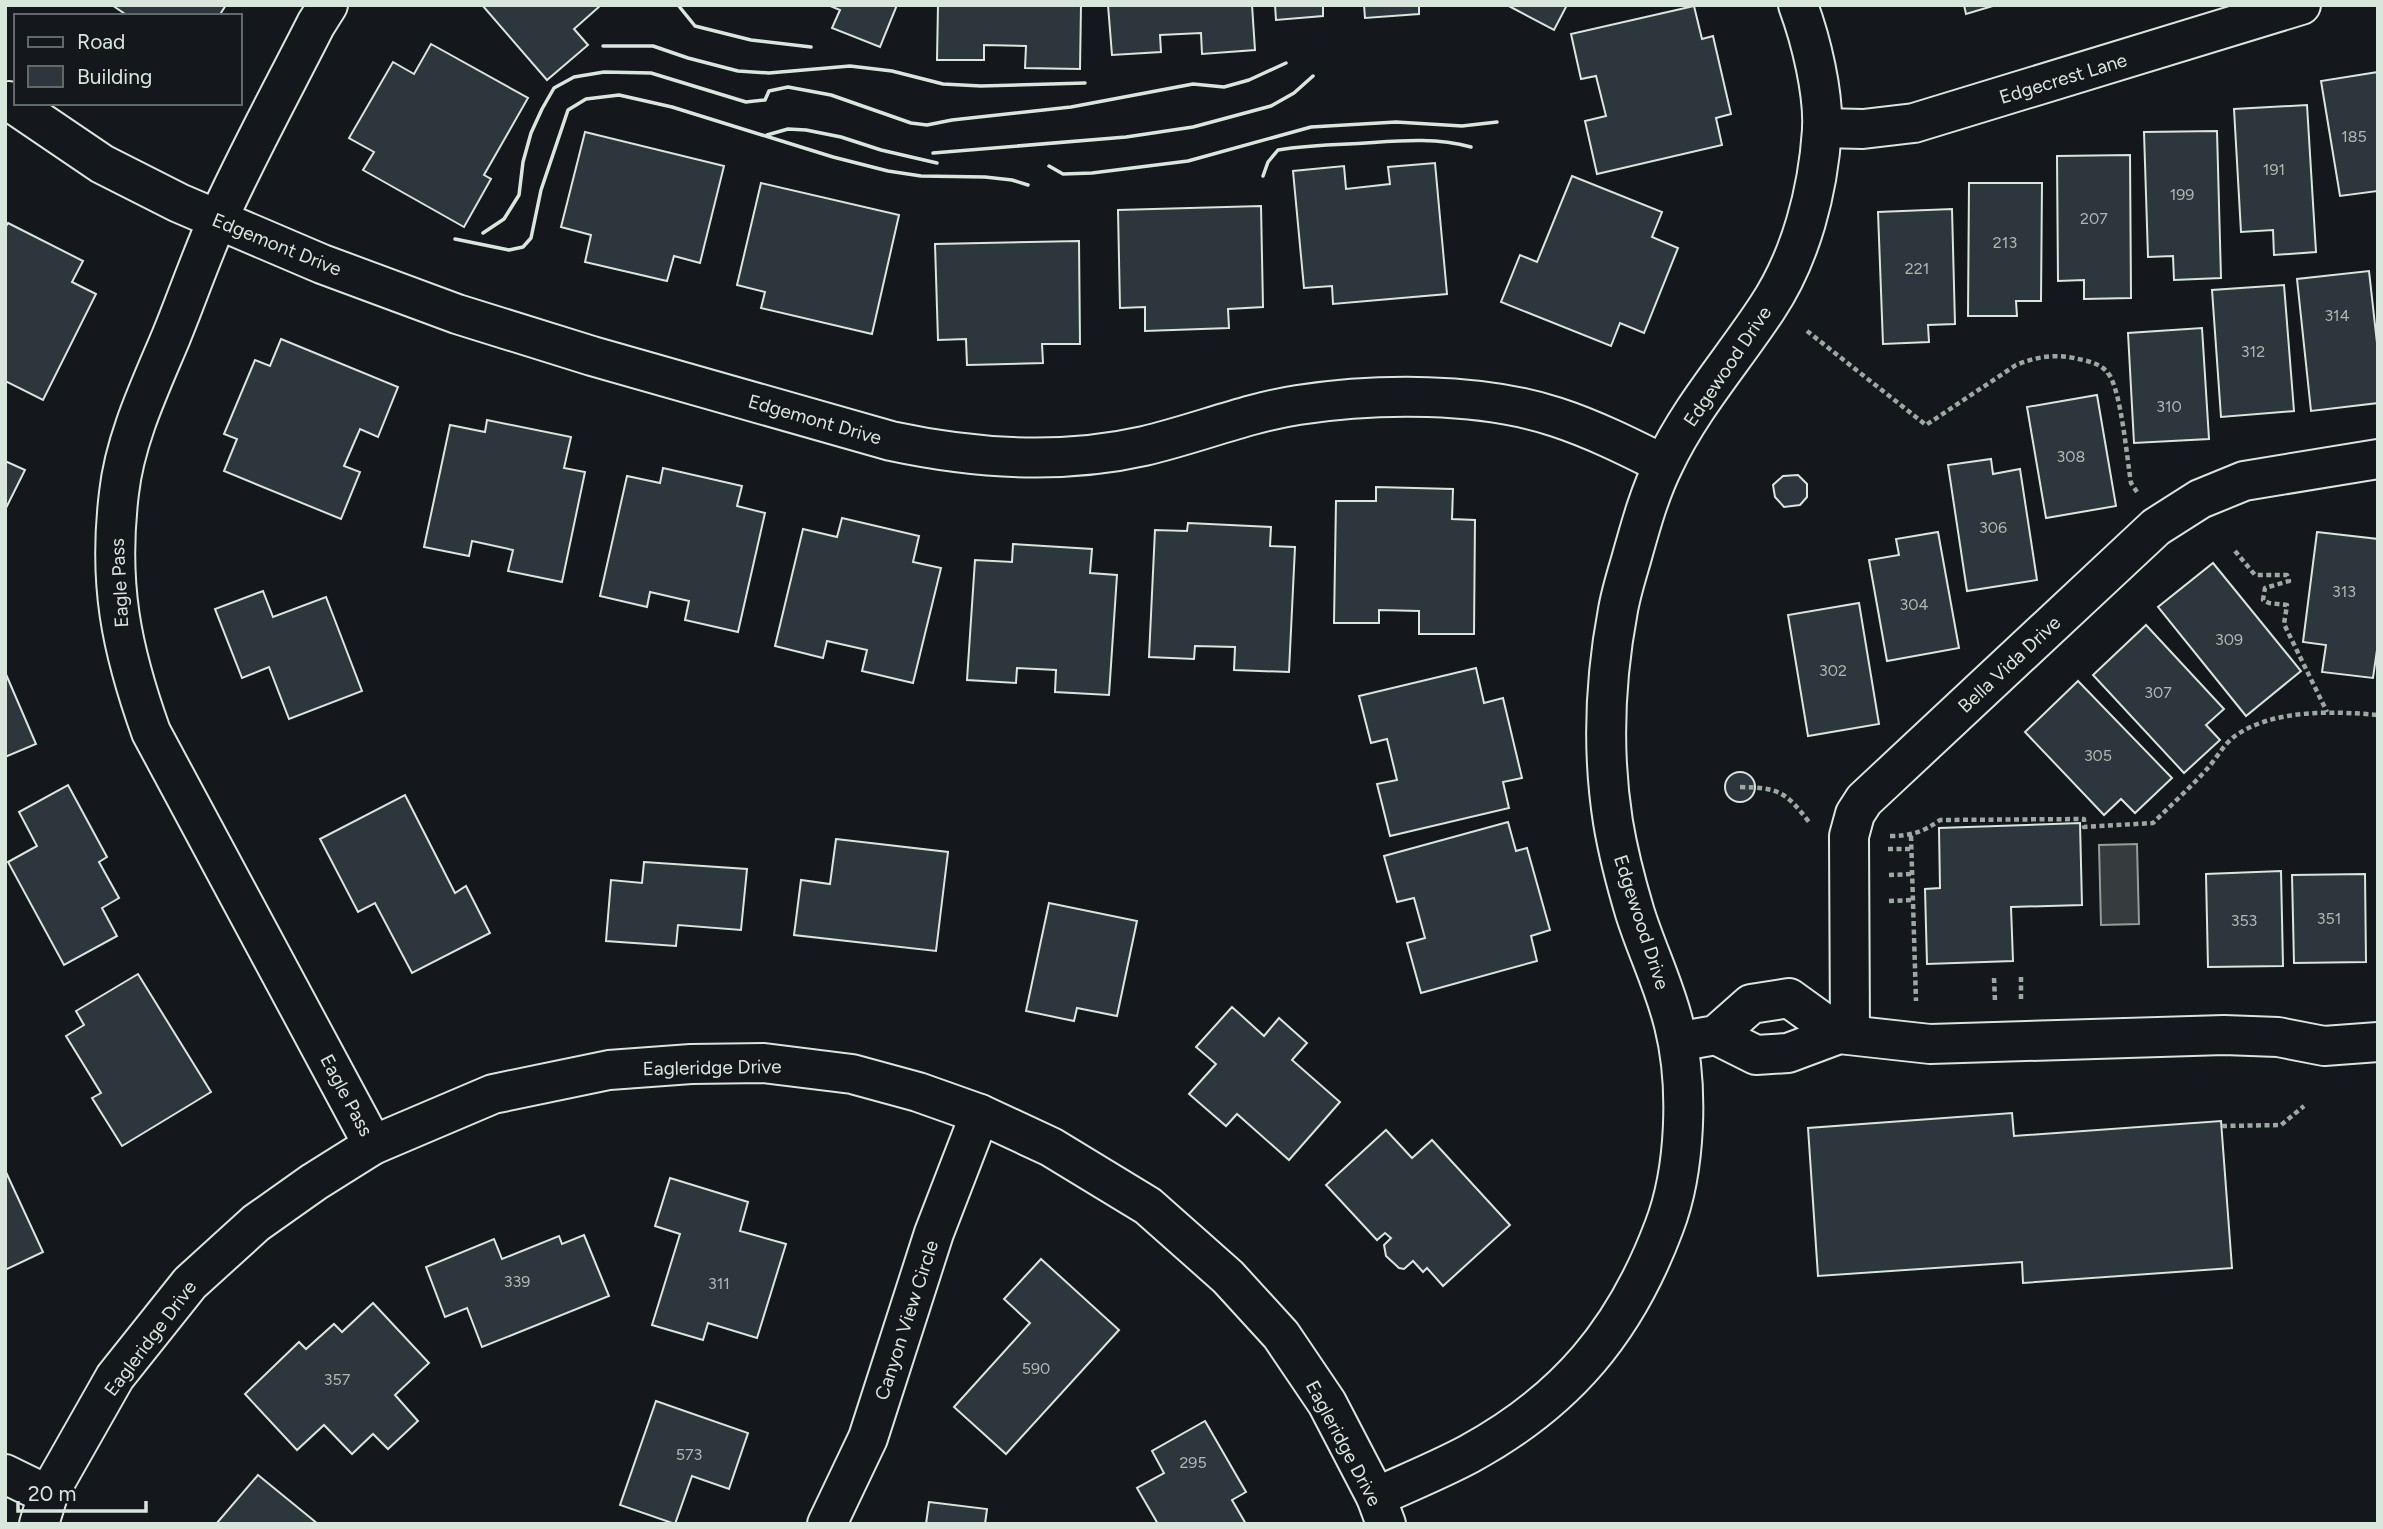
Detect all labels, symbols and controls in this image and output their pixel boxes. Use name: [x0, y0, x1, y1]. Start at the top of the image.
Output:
legend: [14, 14, 242, 105]
text: Road: [77, 29, 125, 54]
street label: Edgecrest Lane: [1997, 48, 2130, 109]
text: Building: [77, 64, 152, 89]
house number: 185: [2341, 127, 2367, 146]
house number: 191: [2263, 160, 2285, 179]
house number: 199: [2170, 185, 2194, 204]
street label: Edgemont Drive: [209, 208, 345, 281]
house number: 207: [2080, 209, 2108, 228]
house number: 213: [1993, 233, 2017, 252]
house number: 221: [1905, 259, 1929, 278]
street label: Edgewood Drive: [1679, 302, 1776, 431]
house number: 314: [2324, 306, 2350, 325]
house number: 312: [2241, 342, 2265, 361]
street label: Edgemont Drive: [746, 389, 884, 449]
house number: 310: [2156, 397, 2182, 416]
house number: 308: [2057, 447, 2085, 466]
house number: 306: [1979, 518, 2007, 537]
street label: Eagle Pass: [106, 538, 133, 628]
house number: 313: [2332, 582, 2356, 601]
house number: 304: [1900, 595, 1929, 614]
street label: Bella Vida Drive: [1953, 611, 2065, 718]
house number: 309: [2215, 630, 2243, 649]
house number: 302: [1819, 661, 1847, 680]
house number: 307: [2144, 683, 2172, 702]
house number: 305: [2084, 746, 2112, 765]
street label: Edgewood Drive: [1609, 852, 1674, 992]
house number: 351: [2317, 909, 2341, 928]
house number: 353: [2231, 911, 2257, 930]
street label: Eagle Pass: [315, 1050, 378, 1140]
street label: Eagleridge Drive: [642, 1055, 782, 1080]
street label: Canyon View Circle: [870, 1237, 943, 1403]
house number: 339: [504, 1272, 530, 1291]
house number: 311: [708, 1274, 730, 1293]
street label: Eagleridge Drive: [99, 1276, 201, 1401]
house number: 590: [1022, 1359, 1050, 1378]
house number: 357: [324, 1370, 351, 1389]
street label: Eagleridge Drive: [1301, 1377, 1386, 1510]
house number: 573: [676, 1445, 702, 1464]
house number: 295: [1179, 1453, 1207, 1472]
scale bar: [18, 1470, 145, 1514]
text: 20 m: [28, 1481, 76, 1506]

